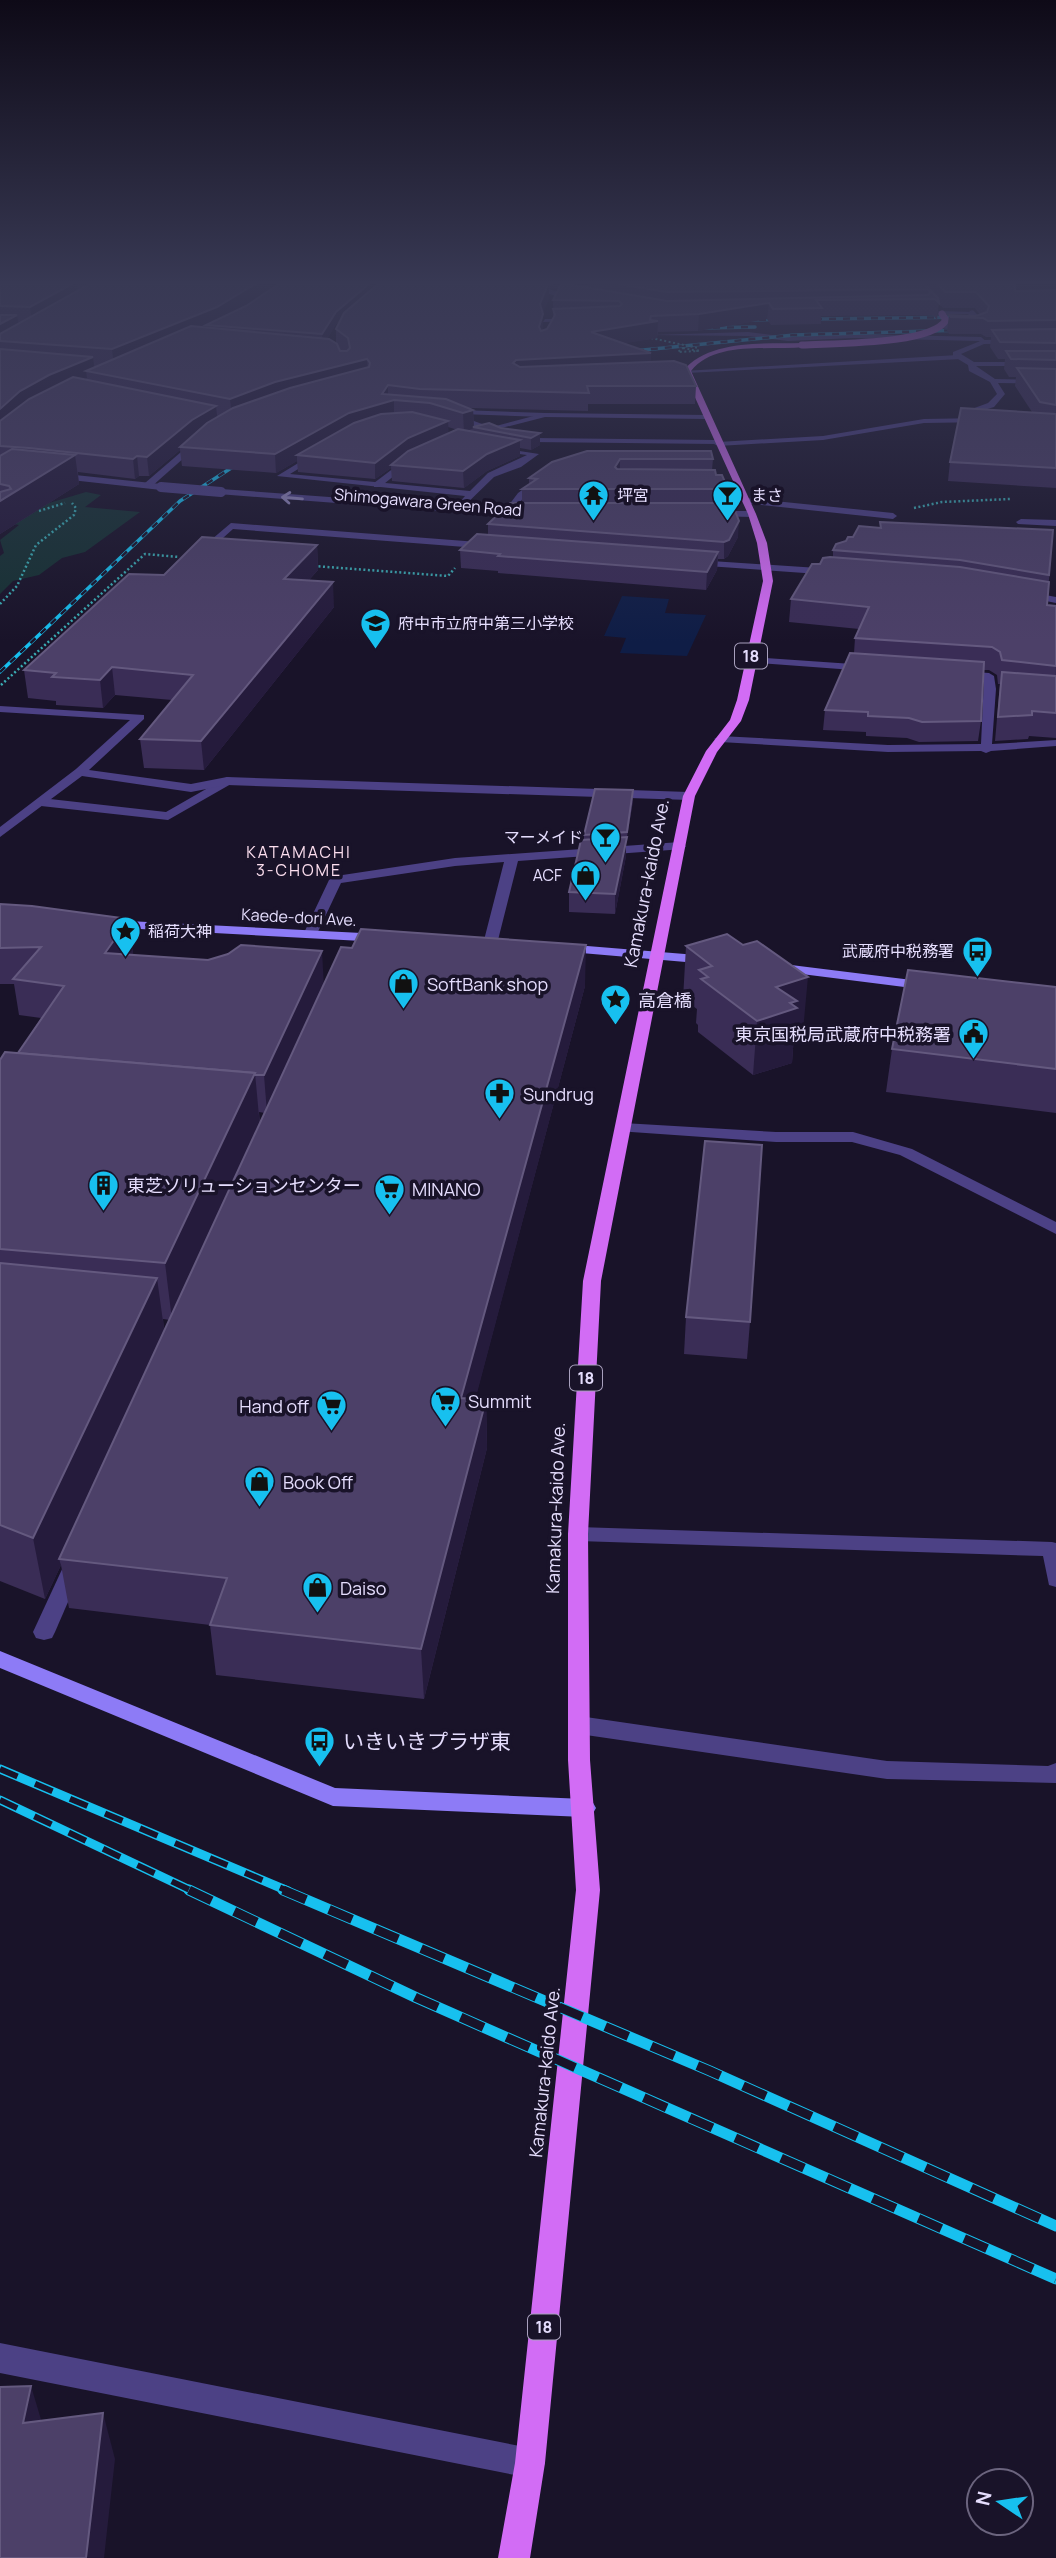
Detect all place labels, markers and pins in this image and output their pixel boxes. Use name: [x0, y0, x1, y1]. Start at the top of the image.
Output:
temple icon: 坪宮: [577, 478, 611, 522]
bar icon: まさ: [711, 478, 745, 522]
place label: 坪宮: [617, 484, 649, 506]
place label: まさ: [751, 484, 783, 506]
school or university icon: 府中市立府中第三小学校: [358, 606, 392, 650]
place label: 府中市立府中第三小学校: [398, 612, 574, 634]
bar icon: マーメイド: [589, 820, 623, 864]
place label: マーメイド: [504, 826, 583, 848]
shop icon: ACF: [568, 858, 602, 902]
place label: ACF: [533, 864, 562, 886]
place icon: 稲荷大神: [108, 914, 142, 958]
place label: 稲荷大神: [148, 920, 212, 942]
bus stop icon: 武蔵府中税務署: [960, 934, 994, 978]
place label: 武蔵府中税務署: [842, 940, 954, 962]
shop icon: SoftBank shop: [387, 967, 421, 1011]
place label: SoftBank shop: [427, 972, 548, 996]
place icon: 高倉橋: [598, 983, 632, 1027]
place label: 高倉橋: [638, 988, 692, 1012]
public building icon: 東京国税局武蔵府中税務署: [957, 1017, 991, 1061]
place label: 東京国税局武蔵府中税務署: [735, 1022, 951, 1046]
pharmacy icon: Sundrug: [483, 1077, 517, 1121]
place label: Sundrug: [523, 1082, 594, 1106]
building icon: 東芝ソリューションセンター: [87, 1168, 121, 1212]
supermarket icon: MINANO: [372, 1172, 406, 1216]
place label: 東芝ソリューションセンター: [127, 1173, 361, 1197]
place label: MINANO: [412, 1177, 480, 1201]
supermarket icon: Summit: [428, 1384, 462, 1428]
supermarket icon: Hand off: [315, 1389, 349, 1433]
place label: Summit: [468, 1389, 532, 1413]
place label: Hand off: [239, 1394, 309, 1418]
shop icon: Book Off: [243, 1465, 277, 1509]
place label: Book Off: [283, 1470, 353, 1494]
shop icon: Daiso: [300, 1571, 334, 1615]
place label: Daiso: [340, 1576, 386, 1600]
bus stop icon: いきいきプラザ東: [303, 1724, 337, 1768]
place label: いきいきプラザ東: [343, 1727, 511, 1755]

